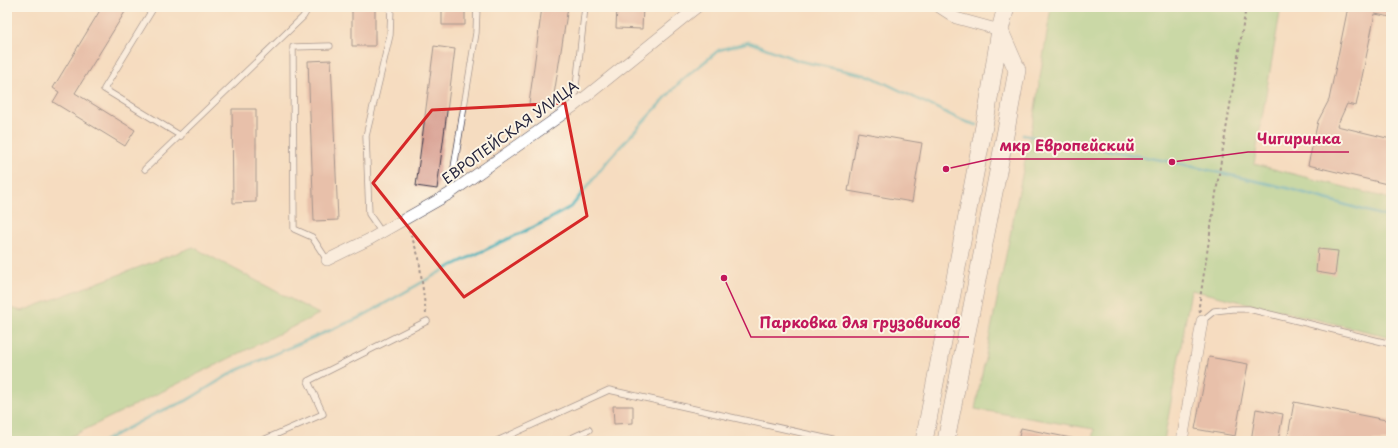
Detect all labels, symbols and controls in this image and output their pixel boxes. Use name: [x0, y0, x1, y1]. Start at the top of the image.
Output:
street label: ЕВРОПЕЙСКАЯ УЛИЦА: [437, 75, 583, 189]
callout: Чигиринка: [1248, 125, 1349, 152]
text: Чигиринка: [1257, 126, 1341, 149]
callout: мкр Европейский: [991, 132, 1143, 159]
text: мкр Европейский: [999, 133, 1135, 156]
callout: Парковка для грузовиков: [751, 310, 969, 337]
text: Парковка для грузовиков: [760, 310, 961, 333]

